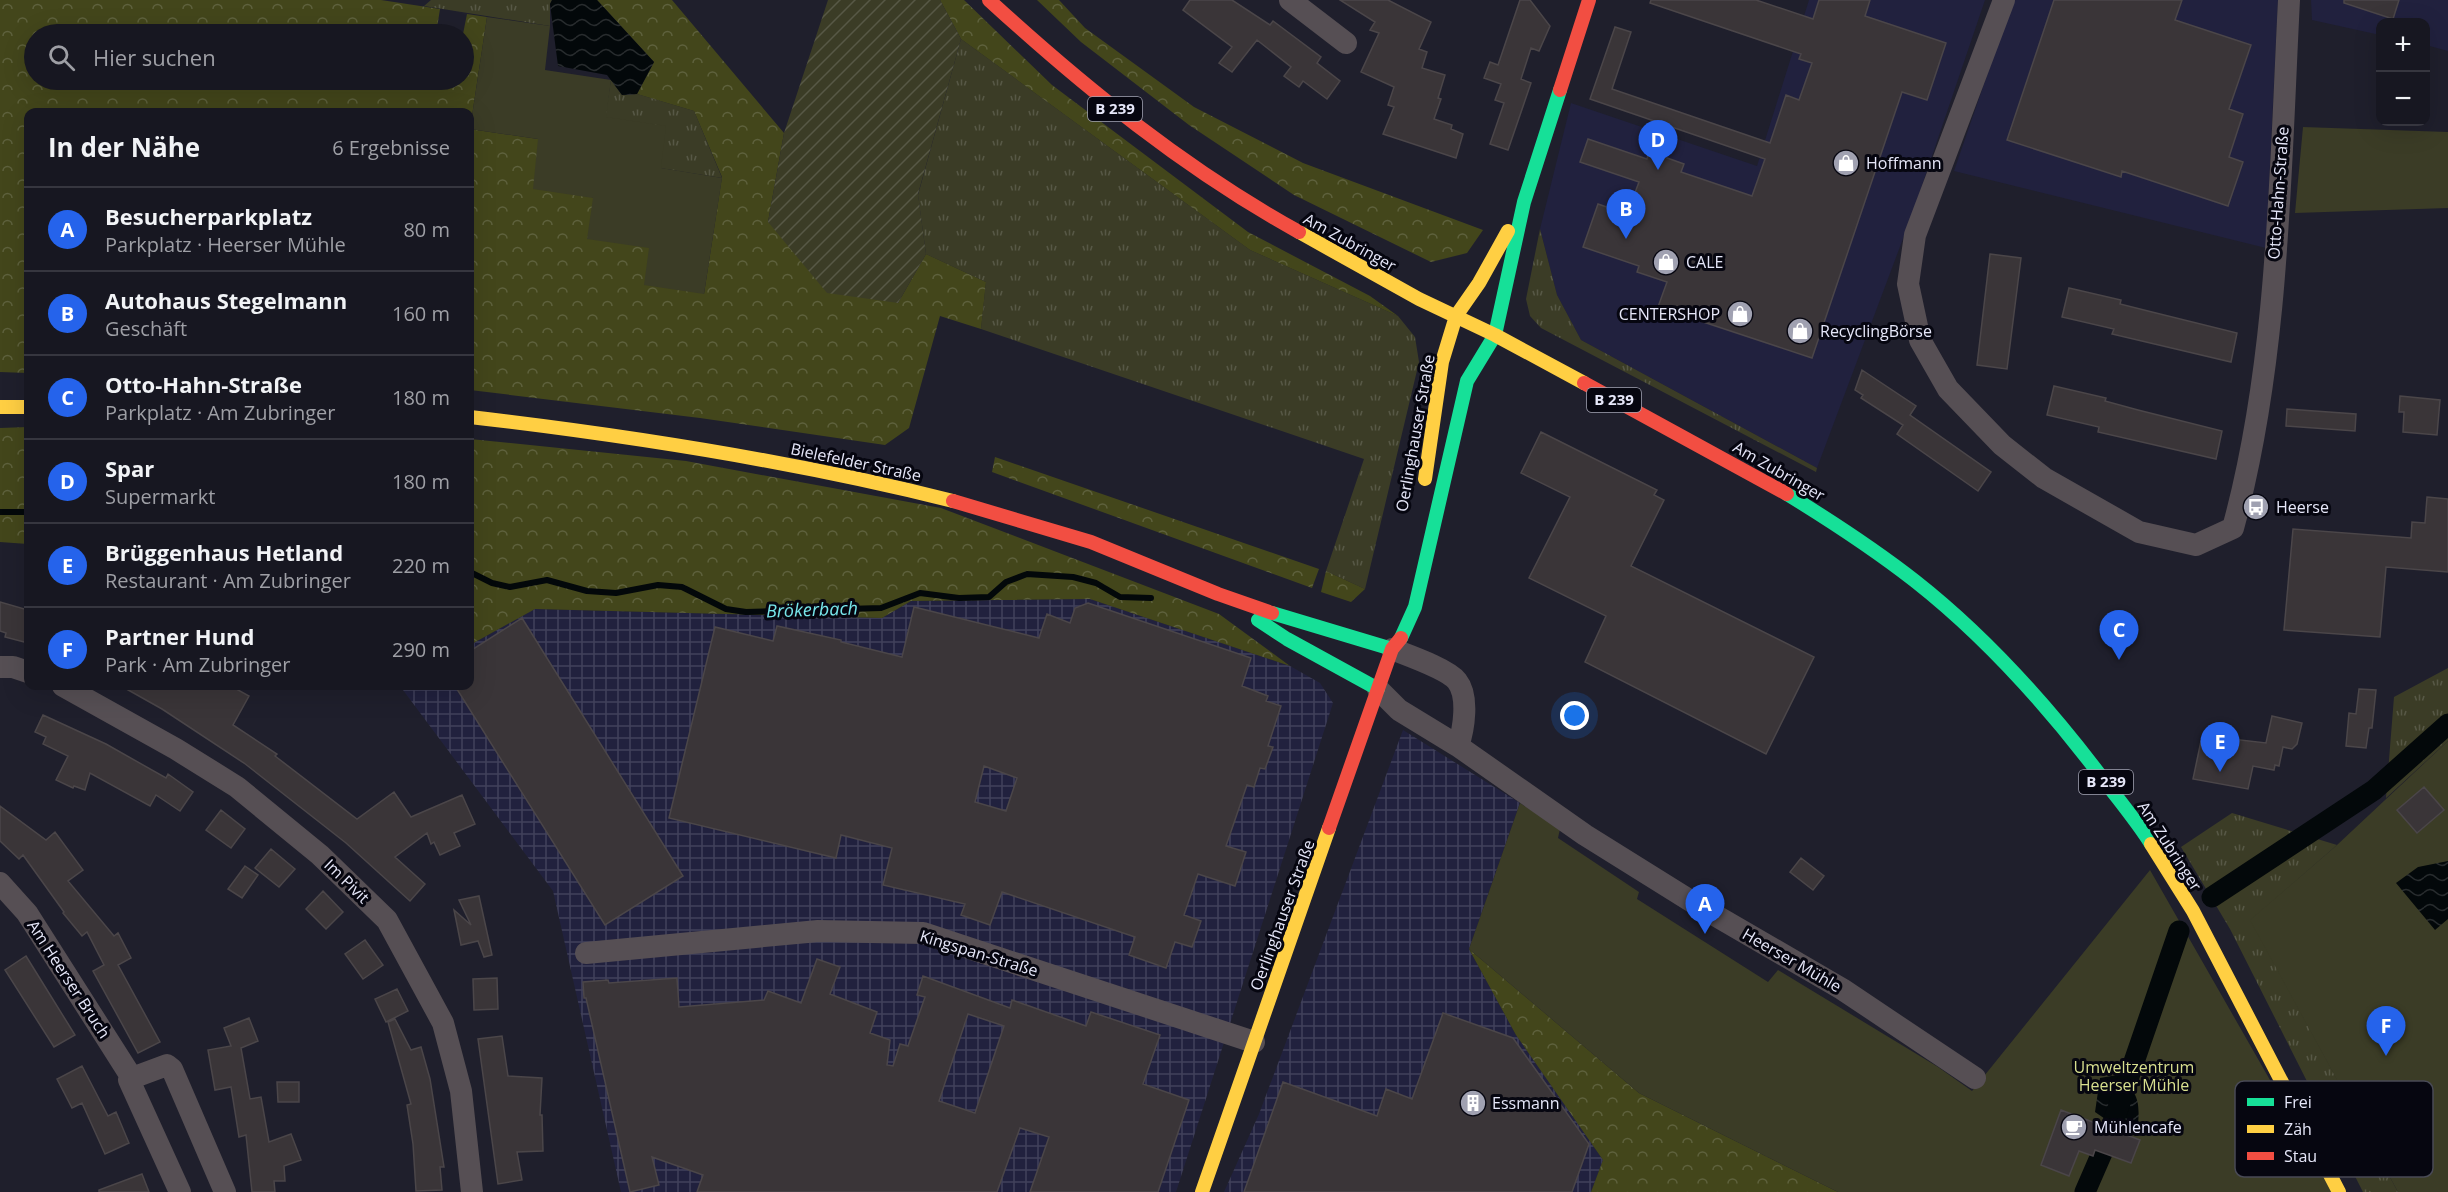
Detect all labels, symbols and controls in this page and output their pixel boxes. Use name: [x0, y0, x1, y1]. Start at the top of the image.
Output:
map controls: [2376, 18, 2430, 126]
button: +: [2376, 18, 2430, 72]
search box: [24, 24, 474, 90]
icon: search: [45, 41, 78, 74]
text: Hier suchen: [93, 42, 216, 72]
button: −: [2376, 72, 2430, 126]
road number: B 239: [1088, 97, 1142, 121]
pin: D: [1638, 120, 1678, 170]
street label: Otto-Hahn-Straße: [2262, 126, 2294, 260]
text: In der Nähe: [48, 129, 200, 165]
text: 6 Ergebnisse: [332, 134, 450, 161]
shop icon: Hoffmann: [1831, 148, 1861, 178]
place label: Hoffmann: [1866, 152, 1942, 174]
pin: B: [1606, 190, 1646, 239]
text: Besucherparkplatz: [105, 201, 312, 231]
street label: Am Zubringer: [1300, 208, 1401, 277]
text: A: [61, 216, 74, 243]
text: 80 m: [403, 216, 450, 243]
text: Parkplatz · Heerser Mühle: [105, 231, 346, 258]
shop icon: CALE: [1651, 247, 1681, 277]
place label: CALE: [1686, 251, 1723, 273]
text: Autohaus Stegelmann: [105, 285, 347, 315]
shop icon: CENTERSHOP: [1725, 299, 1755, 329]
text: B: [61, 300, 74, 327]
text: 160 m: [392, 300, 450, 327]
place label: CENTERSHOP: [1619, 303, 1720, 325]
text: Geschäft: [105, 315, 187, 342]
shop icon: RecyclingBörse: [1785, 316, 1815, 346]
place label: RecyclingBörse: [1820, 320, 1932, 342]
street label: Oerlinghauser Straße: [1390, 353, 1440, 513]
text: Otto-Hahn-Straße: [105, 369, 302, 399]
text: C: [61, 384, 74, 411]
text: 180 m: [392, 384, 450, 411]
road number: B 239: [1587, 388, 1641, 412]
text: Parkplatz · Am Zubringer: [105, 399, 335, 426]
street label: Am Zubringer: [1729, 436, 1829, 506]
street label: Bielefelder Straße: [789, 437, 923, 487]
text: Spar: [105, 453, 154, 483]
text: D: [60, 468, 75, 495]
text: 180 m: [392, 468, 450, 495]
text: Supermarkt: [105, 483, 215, 510]
bus stop icon: Heerse: [2241, 492, 2271, 522]
place label: Heerse: [2276, 496, 2329, 518]
text: Brüggenhaus Hetland: [105, 537, 343, 567]
text: E: [62, 552, 73, 579]
text: 220 m: [392, 552, 450, 579]
text: Restaurant · Am Zubringer: [105, 567, 351, 594]
water label: Brökerbach: [766, 595, 858, 623]
pin: C: [2100, 610, 2138, 660]
text: Partner Hund: [105, 621, 254, 651]
text: F: [62, 636, 73, 663]
text: 290 m: [392, 636, 450, 663]
text: Park · Am Zubringer: [105, 651, 291, 678]
your location: [1560, 701, 1589, 730]
pin: E: [2200, 722, 2240, 772]
road number: B 239: [2079, 770, 2133, 794]
street label: Am Zubringer: [2133, 797, 2207, 895]
street label: Oerlinghauser Straße: [1244, 836, 1320, 994]
street label: Im Pivit: [320, 854, 375, 908]
pin: A: [1686, 884, 1724, 934]
street label: Am Heerser Bruch: [23, 916, 115, 1042]
street label: Heerser Mühle: [1739, 923, 1845, 997]
street label: Kingspan-Straße: [917, 925, 1041, 981]
pin: F: [2366, 1006, 2406, 1056]
park label: Umweltzentrum Heerser Mühle: [2074, 1056, 2194, 1096]
legend: [2235, 1081, 2433, 1177]
building icon: Essmann: [1458, 1088, 1488, 1118]
text: Frei: [2284, 1091, 2312, 1113]
place label: Essmann: [1492, 1092, 1559, 1114]
cafe icon: Mühlencafe: [2059, 1112, 2089, 1142]
place label: Mühlencafe: [2094, 1116, 2182, 1138]
text: Zäh: [2284, 1118, 2312, 1140]
text: Stau: [2284, 1145, 2317, 1167]

